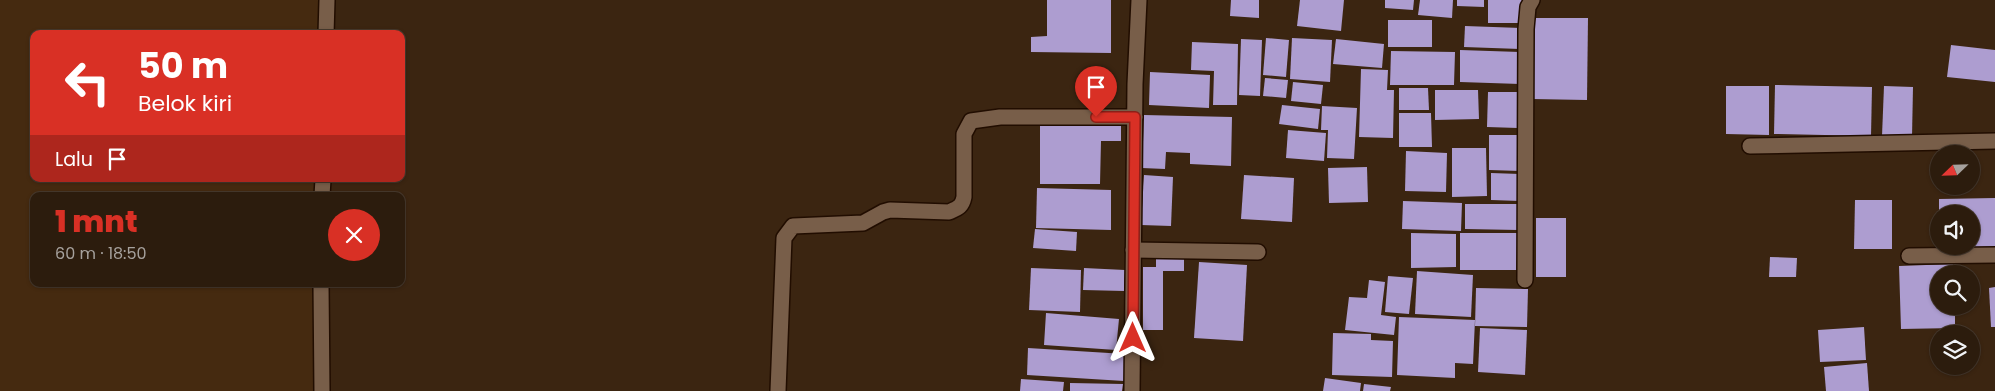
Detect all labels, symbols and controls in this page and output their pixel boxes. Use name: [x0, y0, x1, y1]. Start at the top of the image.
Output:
text: 50 m: [138, 41, 228, 90]
icon: left: [55, 50, 120, 115]
pin: [1075, 66, 1117, 117]
icon: arrive: [1082, 73, 1110, 101]
text: Belok kiri: [138, 88, 232, 119]
icon: arrive: [103, 145, 131, 173]
north arrow: [1930, 145, 1980, 195]
map controls: [1930, 145, 1980, 375]
text: Lalu: [55, 146, 93, 173]
text: 1 mnt: [55, 200, 138, 243]
button: sound: [1930, 205, 1980, 255]
button: close: [328, 209, 380, 261]
text: 60 m · 18:50: [55, 242, 147, 265]
button: search: [1930, 265, 1980, 315]
position arrow: [1106, 311, 1158, 363]
button: layers: [1930, 325, 1980, 375]

